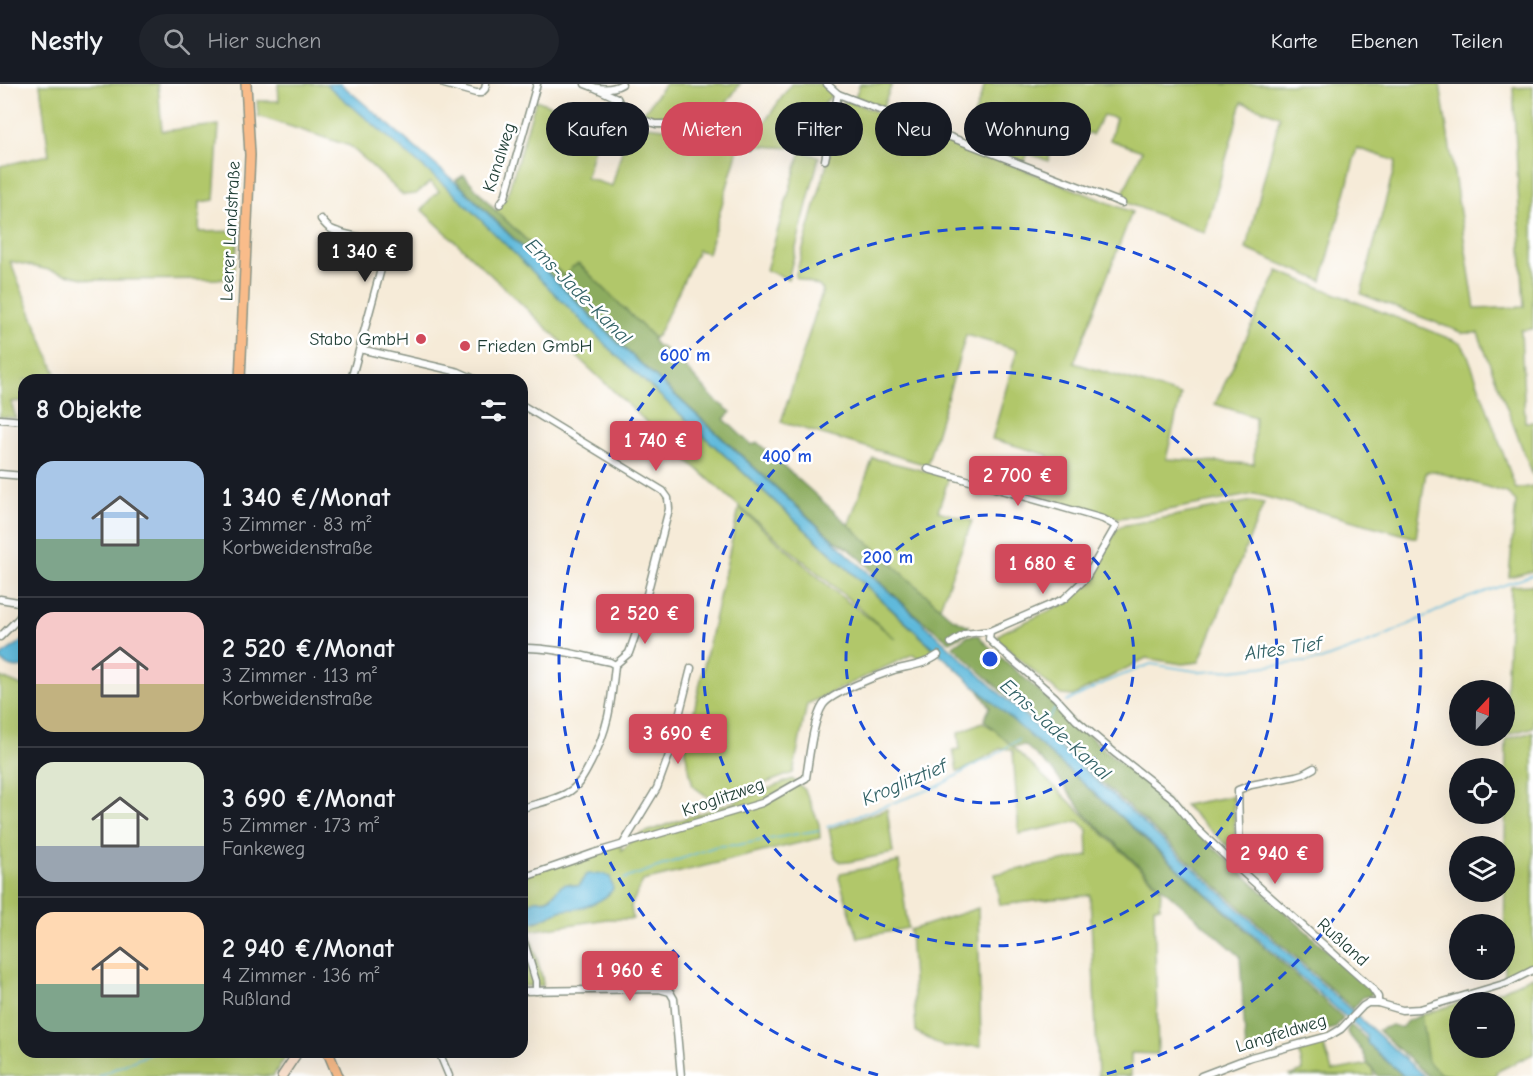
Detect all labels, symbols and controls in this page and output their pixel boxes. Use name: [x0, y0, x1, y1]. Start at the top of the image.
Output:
search box: [139, 14, 559, 68]
text: Nestly: [30, 25, 103, 57]
icon: search: [160, 25, 193, 58]
text: Hier suchen: [208, 28, 322, 54]
text: Karte: [1271, 29, 1318, 53]
text: Ebenen: [1351, 29, 1419, 53]
text: Teilen: [1452, 29, 1503, 53]
chip: Kaufen: [546, 102, 649, 156]
chip: Mieten: [661, 102, 763, 156]
chip: Filter: [775, 102, 863, 156]
chip: Neu: [875, 102, 952, 156]
chip: Wohnung: [964, 102, 1091, 156]
street label: Kanalweg: [478, 120, 521, 194]
street label: Leerer Landstraße: [216, 160, 245, 302]
pin: 1 340 €: [310, 232, 420, 283]
water label: Ems-Jade-Kanal: [521, 233, 637, 350]
text: 1 340 €: [332, 240, 398, 263]
place label: Stabo GmbH: [310, 329, 409, 350]
marker: Stabo GmbH: [414, 332, 428, 346]
place label: Frieden GmbH: [477, 336, 593, 357]
marker: Frieden GmbH: [458, 339, 472, 353]
text: 600 m: [660, 345, 710, 366]
icon: filters: [477, 394, 510, 427]
text: 8 Objekte: [36, 395, 142, 425]
pin: 1 740 €: [601, 421, 711, 472]
text: 1 740 €: [624, 429, 688, 452]
text: 400 m: [762, 446, 812, 467]
pin: 2 700 €: [963, 456, 1073, 507]
text: 2 700 €: [983, 464, 1053, 487]
text: 1 340 €/Monat: [222, 483, 390, 513]
icon: home: [84, 485, 156, 557]
text: 3 Zimmer · 83 m²: [222, 513, 372, 536]
text: Korbweidenstraße: [222, 536, 373, 559]
pin: 1 680 €: [988, 544, 1098, 595]
text: 200 m: [863, 547, 913, 568]
text: 1 680 €: [1009, 552, 1077, 575]
pin: 2 520 €: [590, 594, 700, 645]
text: 2 520 €: [610, 602, 680, 625]
water label: Altes Tief: [1242, 631, 1326, 665]
text: 2 520 €/Monat: [222, 634, 395, 664]
icon: home: [84, 636, 156, 708]
centre of rings: [980, 649, 1000, 669]
text: 3 Zimmer · 113 m²: [222, 664, 377, 687]
water label: Ems-Jade-Kanal: [996, 674, 1116, 785]
north arrow: [1449, 680, 1515, 746]
map controls: [1449, 680, 1515, 1058]
text: Korbweidenstraße: [222, 687, 373, 710]
pin: 3 690 €: [623, 714, 733, 765]
text: 3 690 €: [643, 722, 713, 745]
water label: Kroglitztief: [858, 753, 953, 811]
button: locate: [1449, 758, 1515, 824]
street label: Kroglitzweg: [679, 774, 767, 821]
text: 3 690 €/Monat: [222, 784, 395, 814]
icon: home: [84, 786, 156, 858]
text: 5 Zimmer · 173 m²: [222, 814, 379, 837]
pin: 2 940 €: [1220, 834, 1330, 885]
button: layers: [1449, 836, 1515, 902]
text: Fankeweg: [222, 837, 305, 860]
text: 2 940 €: [1240, 842, 1310, 865]
street label: Rußland: [1313, 914, 1373, 971]
button: +: [1449, 914, 1515, 980]
text: 2 940 €/Monat: [222, 934, 394, 964]
icon: home: [84, 936, 156, 1008]
pin: 1 960 €: [575, 951, 685, 1002]
text: 1 960 €: [596, 959, 664, 982]
text: 4 Zimmer · 136 m²: [222, 964, 380, 987]
text: Rußland: [222, 987, 291, 1010]
button: −: [1449, 992, 1515, 1058]
street label: Langfeldweg: [1233, 1010, 1329, 1057]

